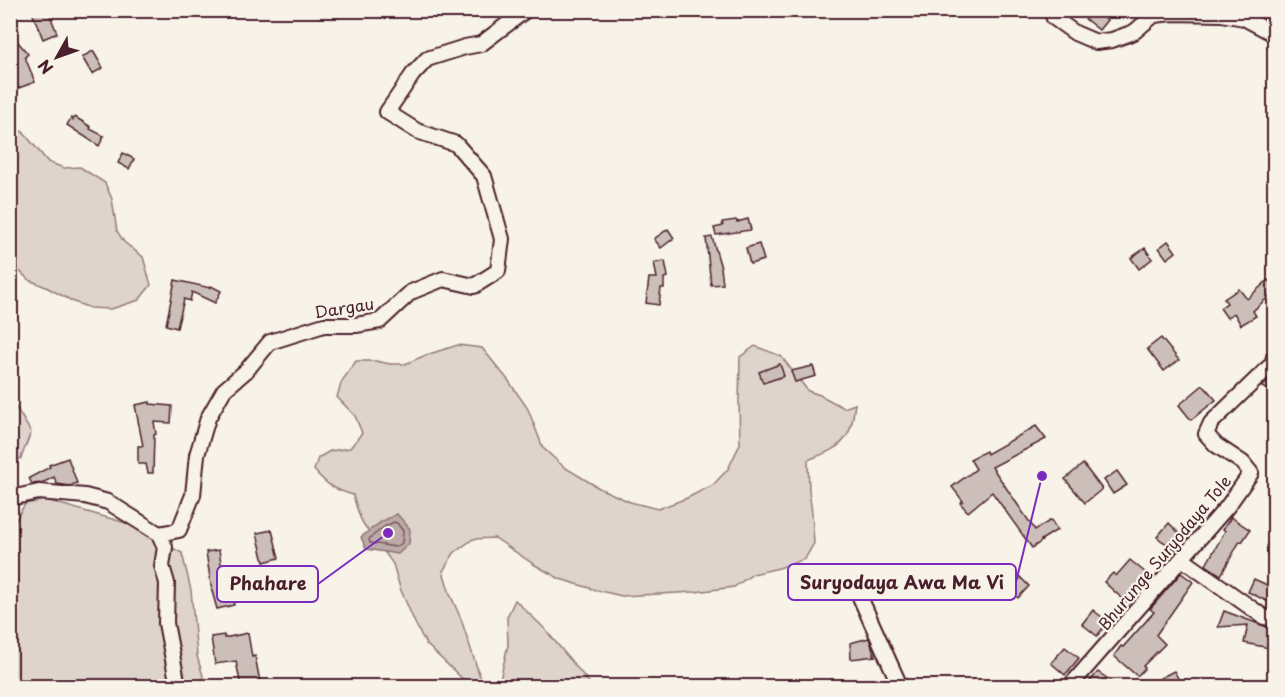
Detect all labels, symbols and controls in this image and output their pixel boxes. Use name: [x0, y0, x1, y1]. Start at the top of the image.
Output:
north arrow: [27, 27, 87, 87]
text: N: [31, 55, 58, 80]
street label: Dargau: [313, 290, 375, 324]
street label: Bhurunge Suryodaya Tole: [1092, 469, 1236, 635]
callout: Suryodaya Awa Ma Vi: [788, 564, 1016, 600]
callout: Phahare: [217, 566, 318, 602]
text: Suryodaya Awa Ma Vi: [800, 568, 1004, 595]
text: Phahare: [229, 569, 307, 596]

